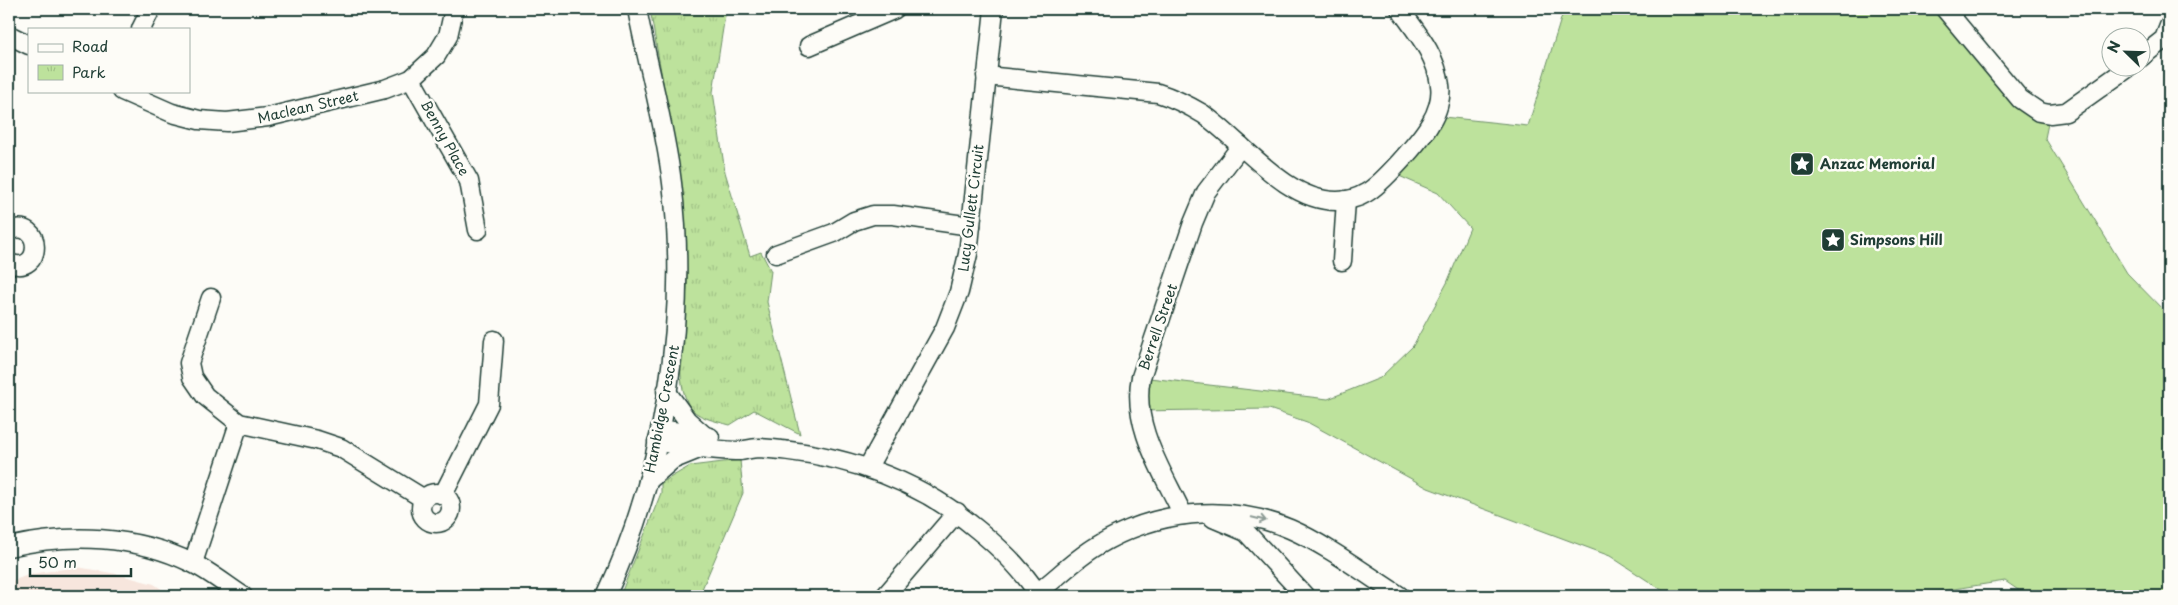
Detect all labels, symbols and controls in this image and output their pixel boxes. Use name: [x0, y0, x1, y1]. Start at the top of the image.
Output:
legend: [28, 28, 190, 92]
north arrow: [2100, 28, 2150, 78]
text: Road: [72, 34, 108, 57]
text: N: [2102, 38, 2125, 56]
text: Park: [72, 60, 106, 83]
street label: Maclean Street: [255, 85, 361, 128]
street label: Benny Place: [416, 96, 475, 179]
street label: Lucy Gullett Circuit: [952, 143, 989, 273]
place icon: Anzac Memorial: [1789, 151, 1815, 177]
place label: Anzac Memorial: [1820, 153, 1935, 174]
place icon: Simpsons Hill: [1820, 227, 1846, 253]
place label: Simpsons Hill: [1850, 229, 1943, 250]
street label: Berrell Street: [1133, 280, 1182, 373]
street label: Hambidge Crescent: [639, 343, 684, 475]
one-way arrow: [1250, 515, 1266, 524]
scale bar: [30, 545, 131, 577]
text: 50 m: [38, 550, 77, 573]

